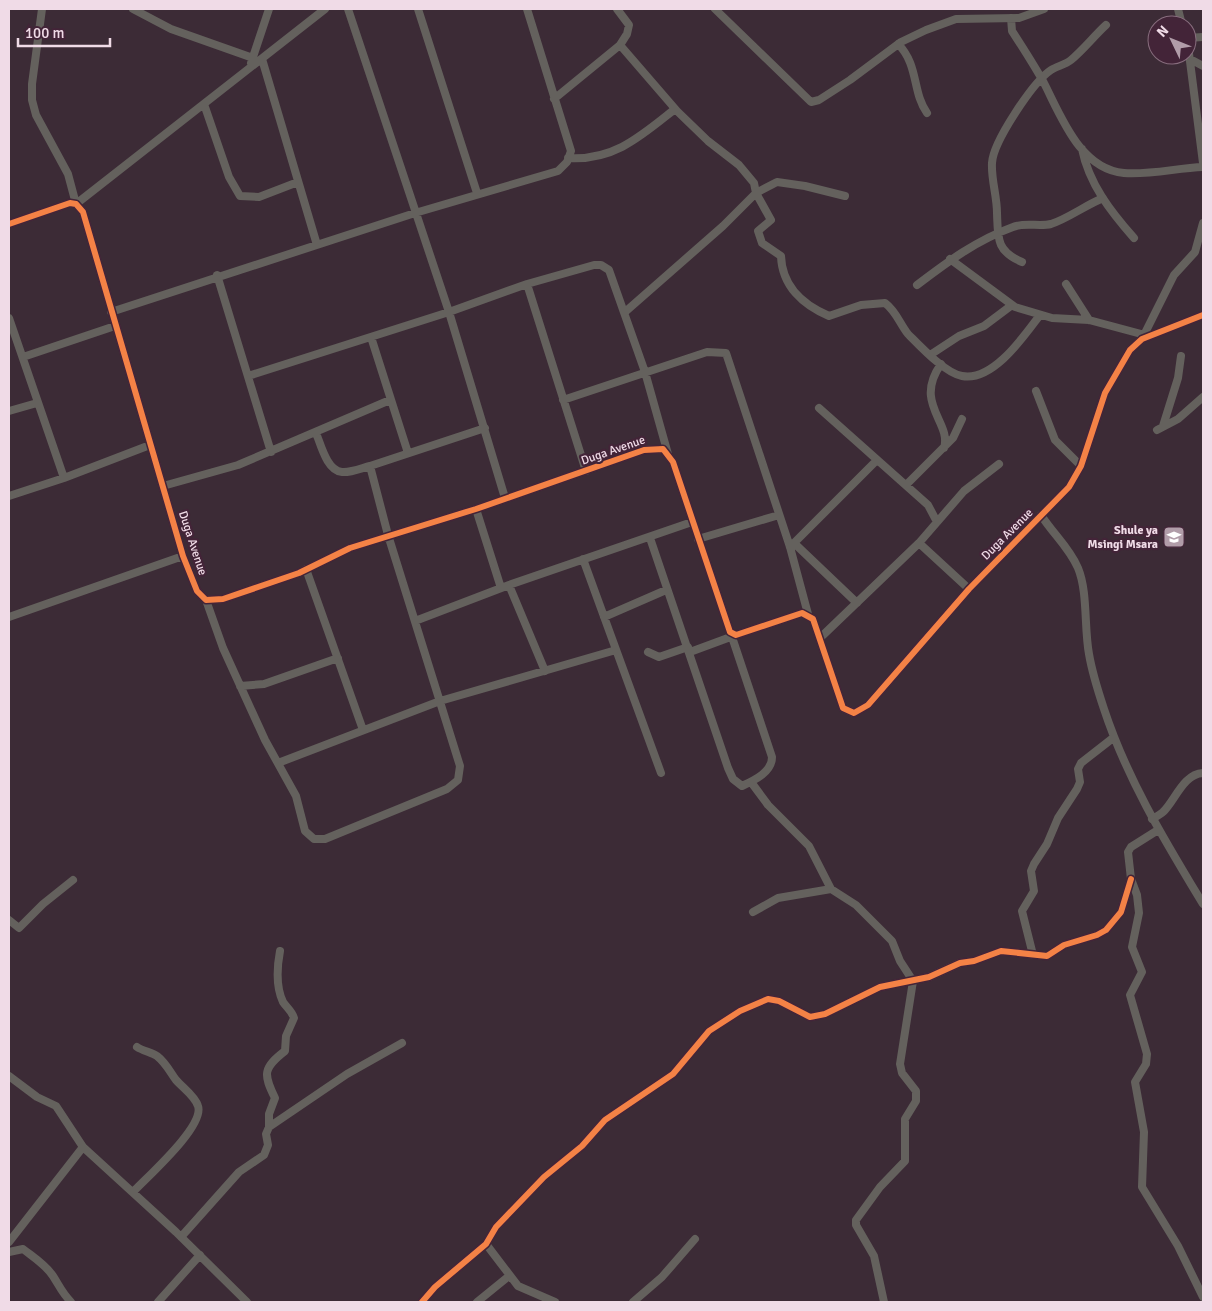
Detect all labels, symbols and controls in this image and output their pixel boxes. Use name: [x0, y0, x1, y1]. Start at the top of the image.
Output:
scale bar: [18, 15, 110, 47]
north arrow: [1147, 15, 1197, 65]
text: N: [1153, 22, 1172, 41]
text: 100 m: [25, 24, 65, 42]
street label: Duga Avenue: [579, 432, 647, 468]
street label: Duga Avenue: [978, 505, 1036, 563]
street label: Duga Avenue: [175, 509, 210, 577]
place label: Shule ya Msingi Msara: [1088, 523, 1158, 552]
school or university icon: Shule ya Msingi Msara: [1162, 525, 1186, 549]

